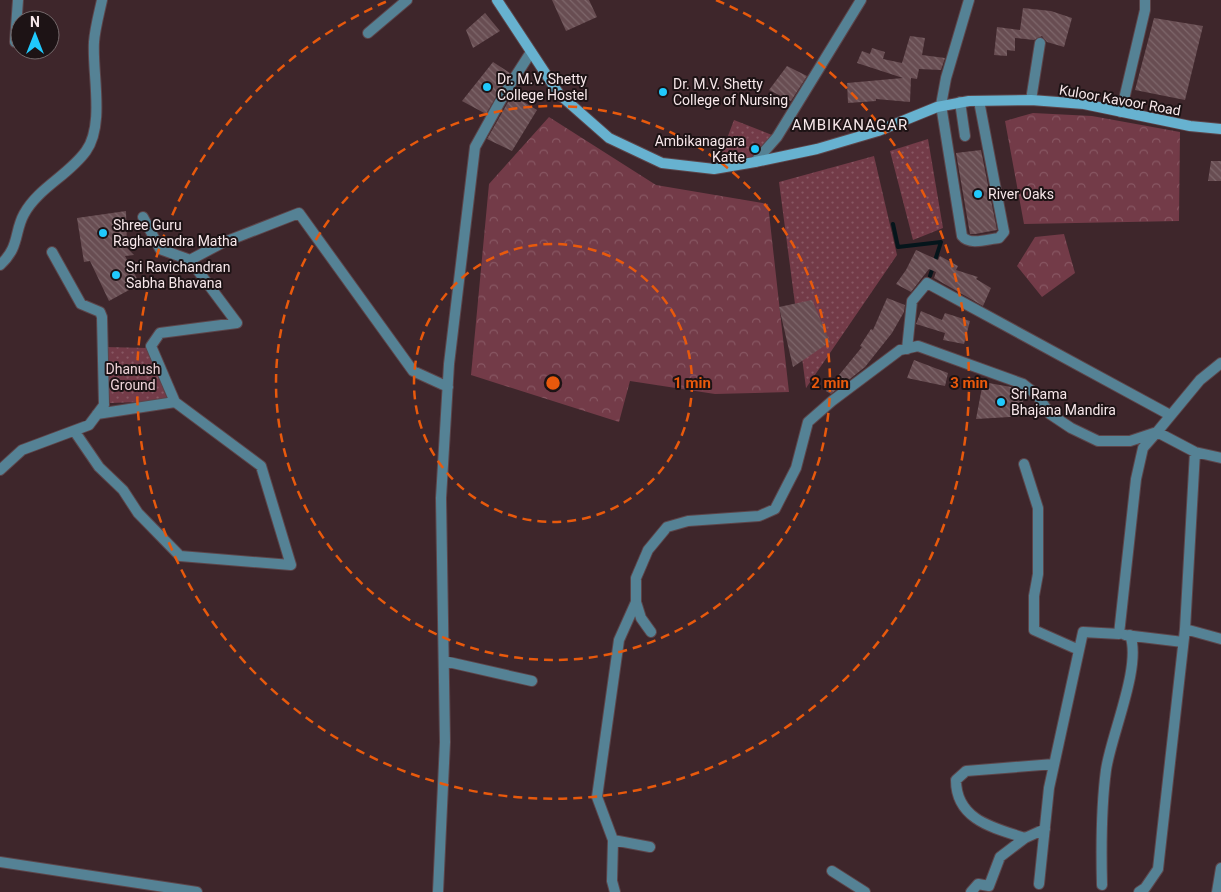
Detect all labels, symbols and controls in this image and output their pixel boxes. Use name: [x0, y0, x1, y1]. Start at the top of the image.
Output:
north arrow: [10, 10, 60, 60]
text: N: [30, 14, 40, 30]
place label: Dr. M.V. Shetty College Hostel: [497, 71, 588, 103]
place label: Dr. M.V. Shetty College of Nursing: [673, 76, 788, 108]
marker: Dr. M.V. Shetty College Hostel: [481, 81, 493, 93]
street label: Kuloor Kavoor Road: [1058, 81, 1182, 119]
marker: Dr. M.V. Shetty College of Nursing: [657, 86, 669, 98]
district label: AMBIKANAGAR: [792, 116, 908, 134]
place label: Ambikanagara Katte: [655, 133, 745, 165]
marker: Ambikanagara Katte: [749, 143, 761, 155]
place label: River Oaks: [988, 186, 1054, 202]
marker: River Oaks: [972, 188, 984, 200]
place label: Shree Guru Raghavendra Matha: [113, 217, 237, 249]
marker: Shree Guru Raghavendra Matha: [97, 227, 109, 239]
place label: Sri Ravichandran Sabha Bhavana: [126, 259, 230, 291]
marker: Sri Ravichandran Sabha Bhavana: [110, 269, 122, 281]
park label: Dhanush Ground: [106, 361, 160, 393]
centre of rings: [544, 374, 562, 392]
text: 1 min: [673, 374, 711, 392]
text: 2 min: [811, 374, 849, 392]
text: 3 min: [950, 374, 988, 392]
place label: Sri Rama Bhajana Mandira: [1011, 386, 1116, 418]
marker: Sri Rama Bhajana Mandira: [995, 396, 1007, 408]

